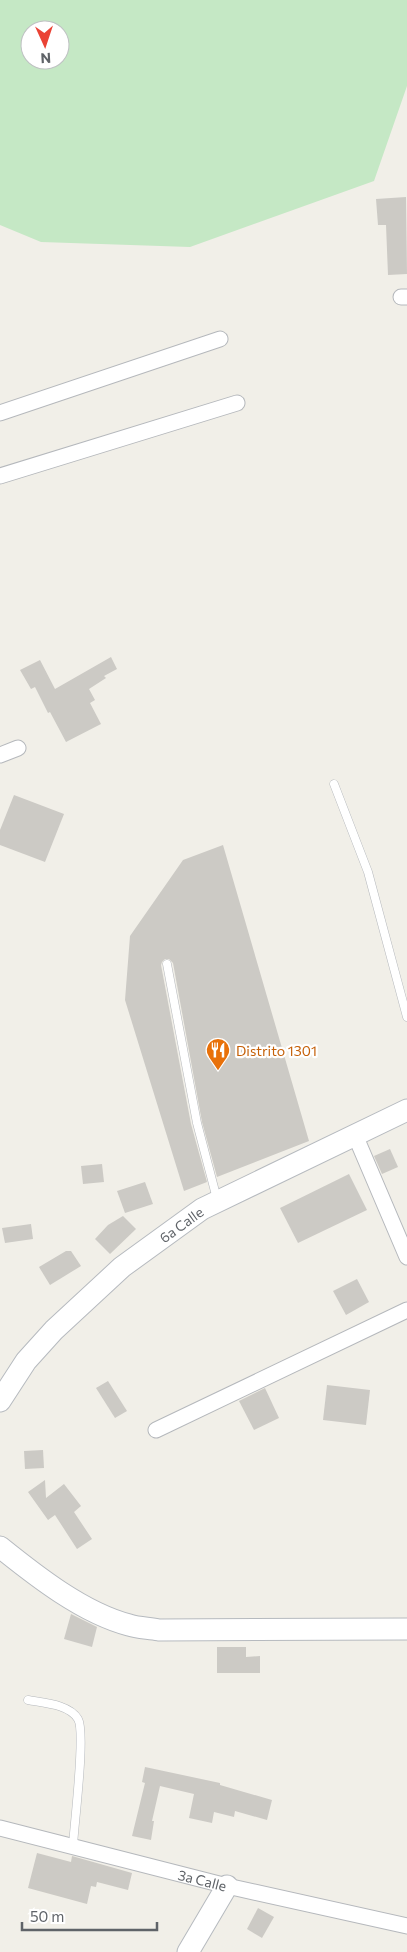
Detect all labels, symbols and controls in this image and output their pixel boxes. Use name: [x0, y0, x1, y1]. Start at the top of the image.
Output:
north arrow: [20, 20, 70, 70]
text: N: [40, 50, 51, 67]
restaurant icon: Distrito 1301: [205, 1037, 231, 1071]
place label: Distrito 1301: [236, 1042, 317, 1059]
street label: 6a Calle: [156, 1203, 206, 1246]
street label: 3a Calle: [176, 1865, 229, 1894]
scale bar: [22, 1900, 158, 1932]
text: 50 m: [30, 1907, 64, 1925]

